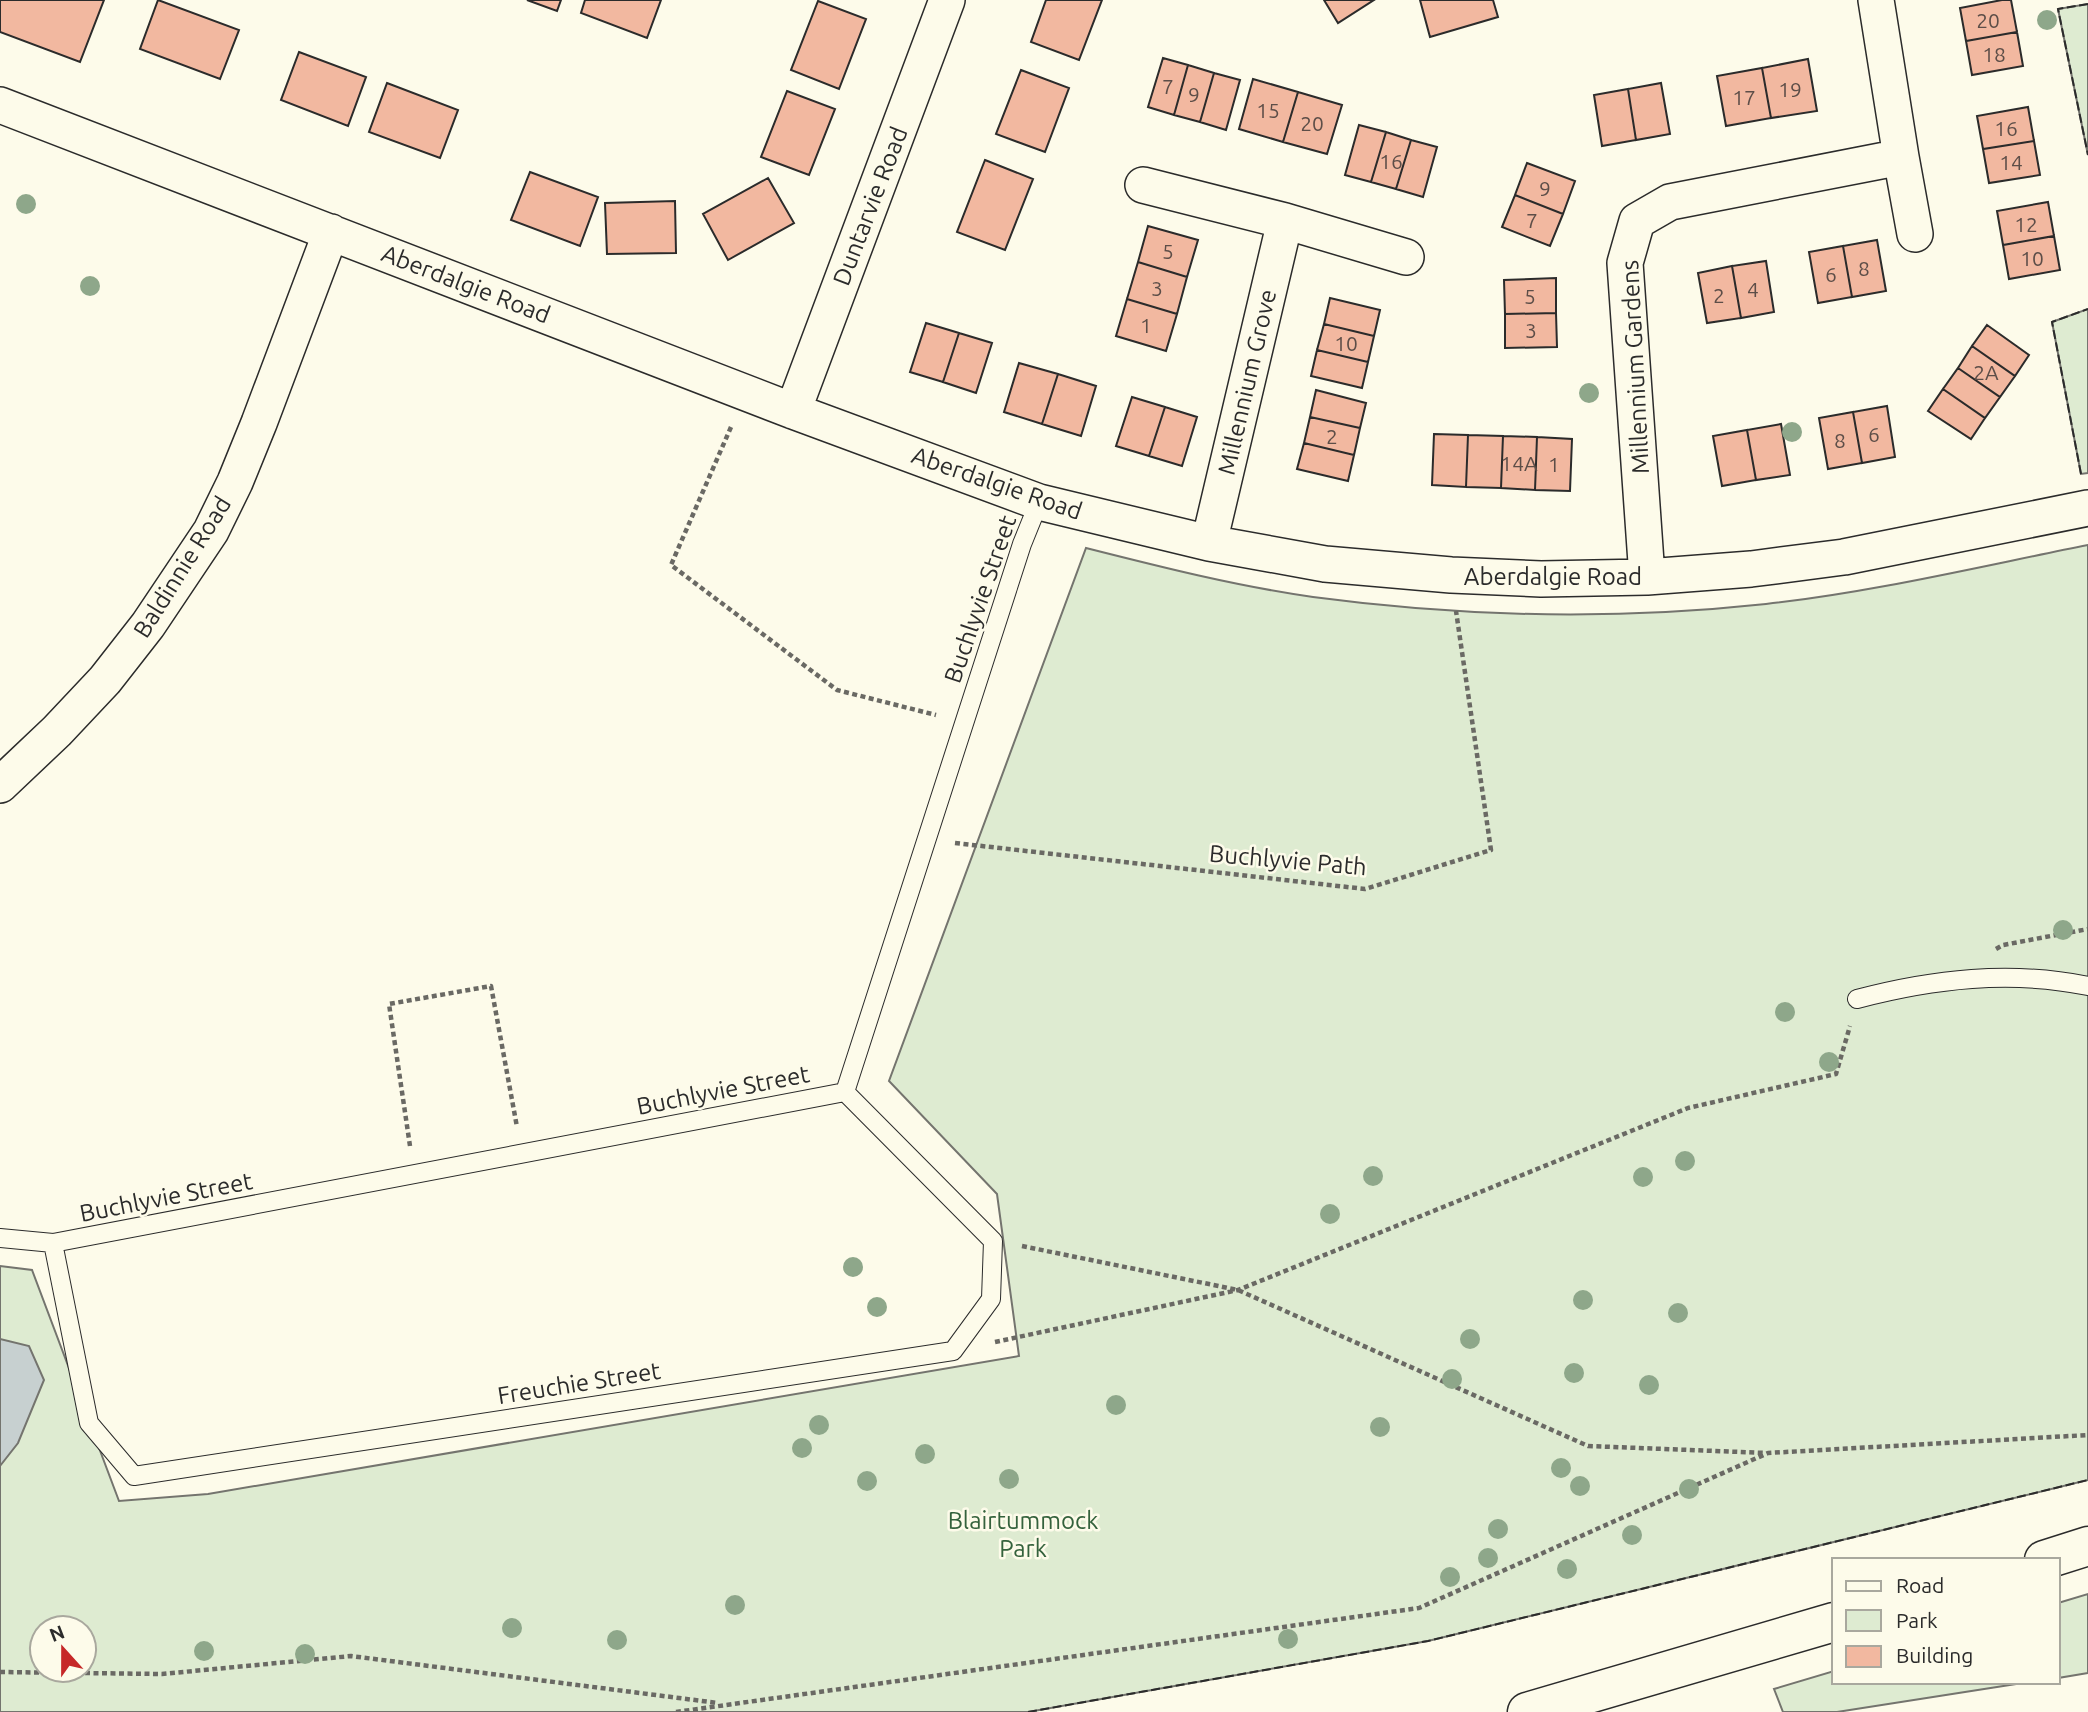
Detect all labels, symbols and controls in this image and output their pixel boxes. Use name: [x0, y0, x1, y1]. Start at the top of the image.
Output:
house number: 20: [1976, 8, 2000, 32]
house number: 18: [1982, 42, 2006, 66]
house number: 7: [1162, 74, 1174, 98]
house number: 19: [1778, 77, 1802, 101]
house number: 9: [1188, 82, 1200, 106]
house number: 17: [1732, 85, 1756, 109]
house number: 15: [1256, 98, 1280, 122]
house number: 20: [1300, 111, 1324, 135]
house number: 16: [1994, 116, 2018, 140]
street label: Duntarvie Road: [827, 123, 913, 289]
house number: 16: [1379, 149, 1403, 173]
house number: 14: [1999, 150, 2023, 174]
house number: 9: [1539, 176, 1551, 200]
house number: 7: [1526, 208, 1538, 232]
house number: 12: [2014, 212, 2038, 236]
street label: Aberdalgie Road: [378, 239, 554, 329]
house number: 5: [1162, 239, 1174, 263]
house number: 10: [2020, 246, 2044, 270]
house number: 8: [1858, 256, 1870, 280]
street label: Millennium Gardens: [1616, 259, 1654, 475]
house number: 6: [1825, 262, 1837, 286]
house number: 3: [1151, 276, 1163, 300]
house number: 4: [1747, 277, 1759, 301]
house number: 2: [1713, 283, 1725, 307]
house number: 5: [1524, 284, 1536, 308]
street label: Millennium Grove: [1213, 287, 1281, 477]
house number: 1: [1140, 313, 1152, 337]
house number: 3: [1525, 318, 1537, 342]
house number: 10: [1334, 331, 1358, 355]
house number: 2A: [1973, 360, 1999, 384]
house number: 6: [1868, 422, 1880, 446]
house number: 2: [1326, 424, 1338, 448]
house number: 8: [1834, 428, 1846, 452]
street label: Aberdalgie Road: [908, 441, 1086, 525]
house number: 14A: [1500, 451, 1538, 475]
house number: 1: [1548, 452, 1560, 476]
street label: Baldinnie Road: [128, 492, 236, 642]
street label: Buchlyvie Street: [939, 511, 1021, 686]
street label: Aberdalgie Road: [1464, 563, 1642, 590]
street label: Buchlyvie Path: [1208, 840, 1368, 880]
street label: Buchlyvie Street: [634, 1060, 812, 1120]
street label: Buchlyvie Street: [77, 1167, 255, 1227]
street label: Freuchie Street: [496, 1357, 663, 1409]
park label: Blairtummock Park: [948, 1507, 1098, 1562]
legend: [1832, 1558, 2060, 1684]
text: Road: [1896, 1573, 1944, 1597]
text: Park: [1896, 1608, 1938, 1632]
north arrow: [28, 1614, 98, 1684]
text: N: [46, 1620, 67, 1646]
text: Building: [1896, 1643, 1973, 1667]

